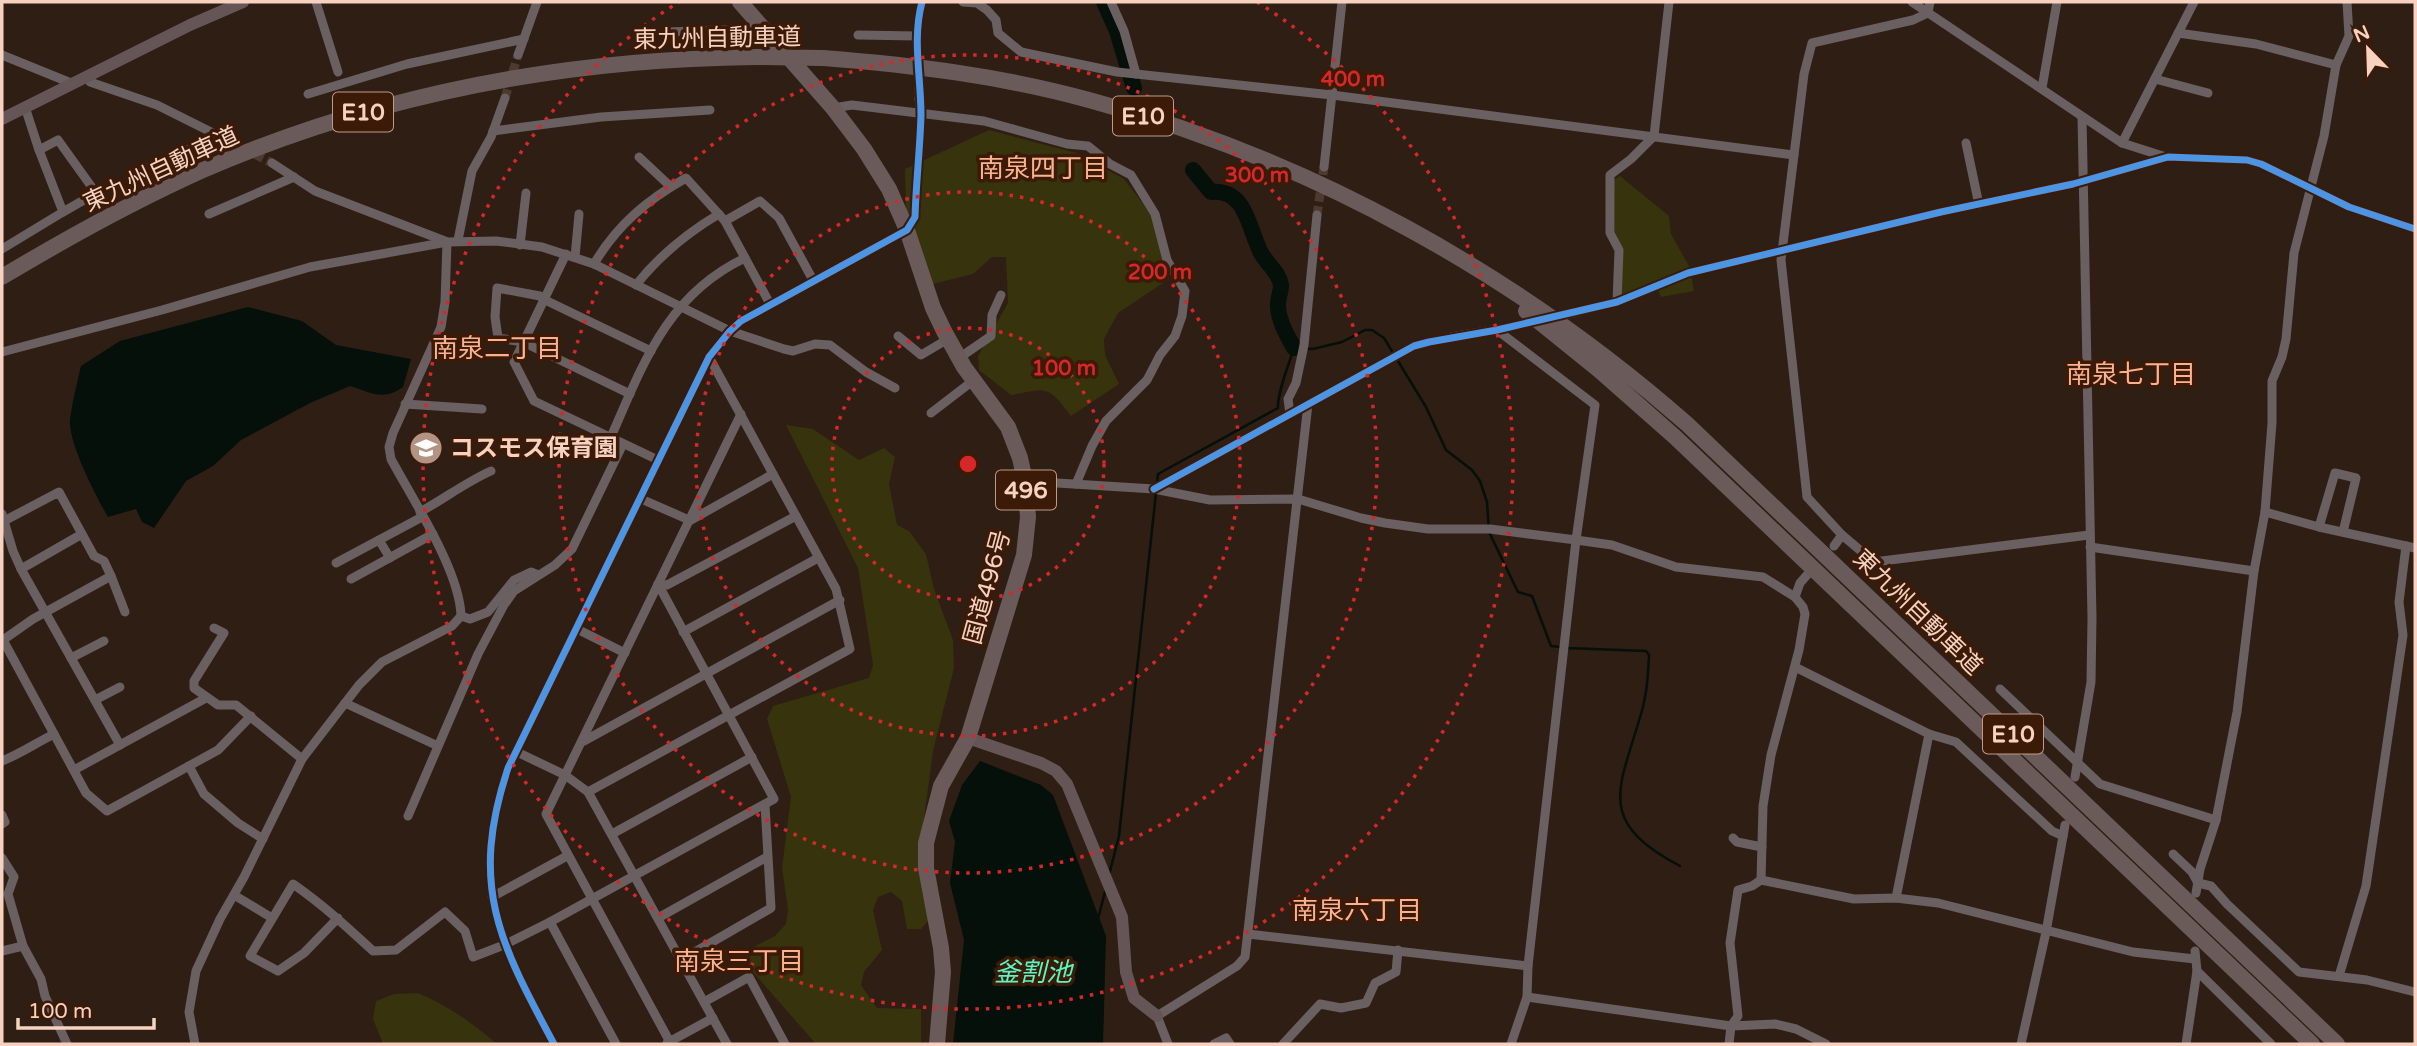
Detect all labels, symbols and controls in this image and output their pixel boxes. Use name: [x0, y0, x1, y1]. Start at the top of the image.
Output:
north arrow: [2333, 14, 2403, 84]
text: N: [2350, 21, 2373, 47]
street label: 東九州自動車道: [633, 23, 801, 54]
text: 400 m: [1321, 67, 1385, 92]
road number: E10: [333, 92, 393, 132]
road number: E10: [1113, 97, 1173, 136]
street label: 東九州自動車道: [79, 121, 243, 218]
district label: 南泉四丁目: [978, 153, 1108, 184]
text: 300 m: [1225, 163, 1289, 188]
text: 200 m: [1128, 260, 1192, 285]
district label: 南泉二丁目: [432, 333, 562, 364]
text: 100 m: [1032, 356, 1096, 381]
district label: 南泉七丁目: [2066, 359, 2196, 390]
school or university icon: コスモス保育園: [407, 429, 445, 467]
place label: コスモス保育園: [450, 434, 618, 463]
centre of rings: [956, 452, 980, 476]
road number: 496: [996, 470, 1056, 510]
street label: 国道496号: [958, 527, 1017, 647]
street label: 東九州自動車道: [1847, 544, 1988, 681]
road number: E10: [1983, 714, 2043, 754]
district label: 南泉六丁目: [1292, 895, 1422, 926]
district label: 南泉三丁目: [674, 946, 804, 977]
water label: 釜割池: [994, 957, 1075, 988]
scale bar: [18, 986, 154, 1030]
text: 100 m: [28, 999, 92, 1024]

